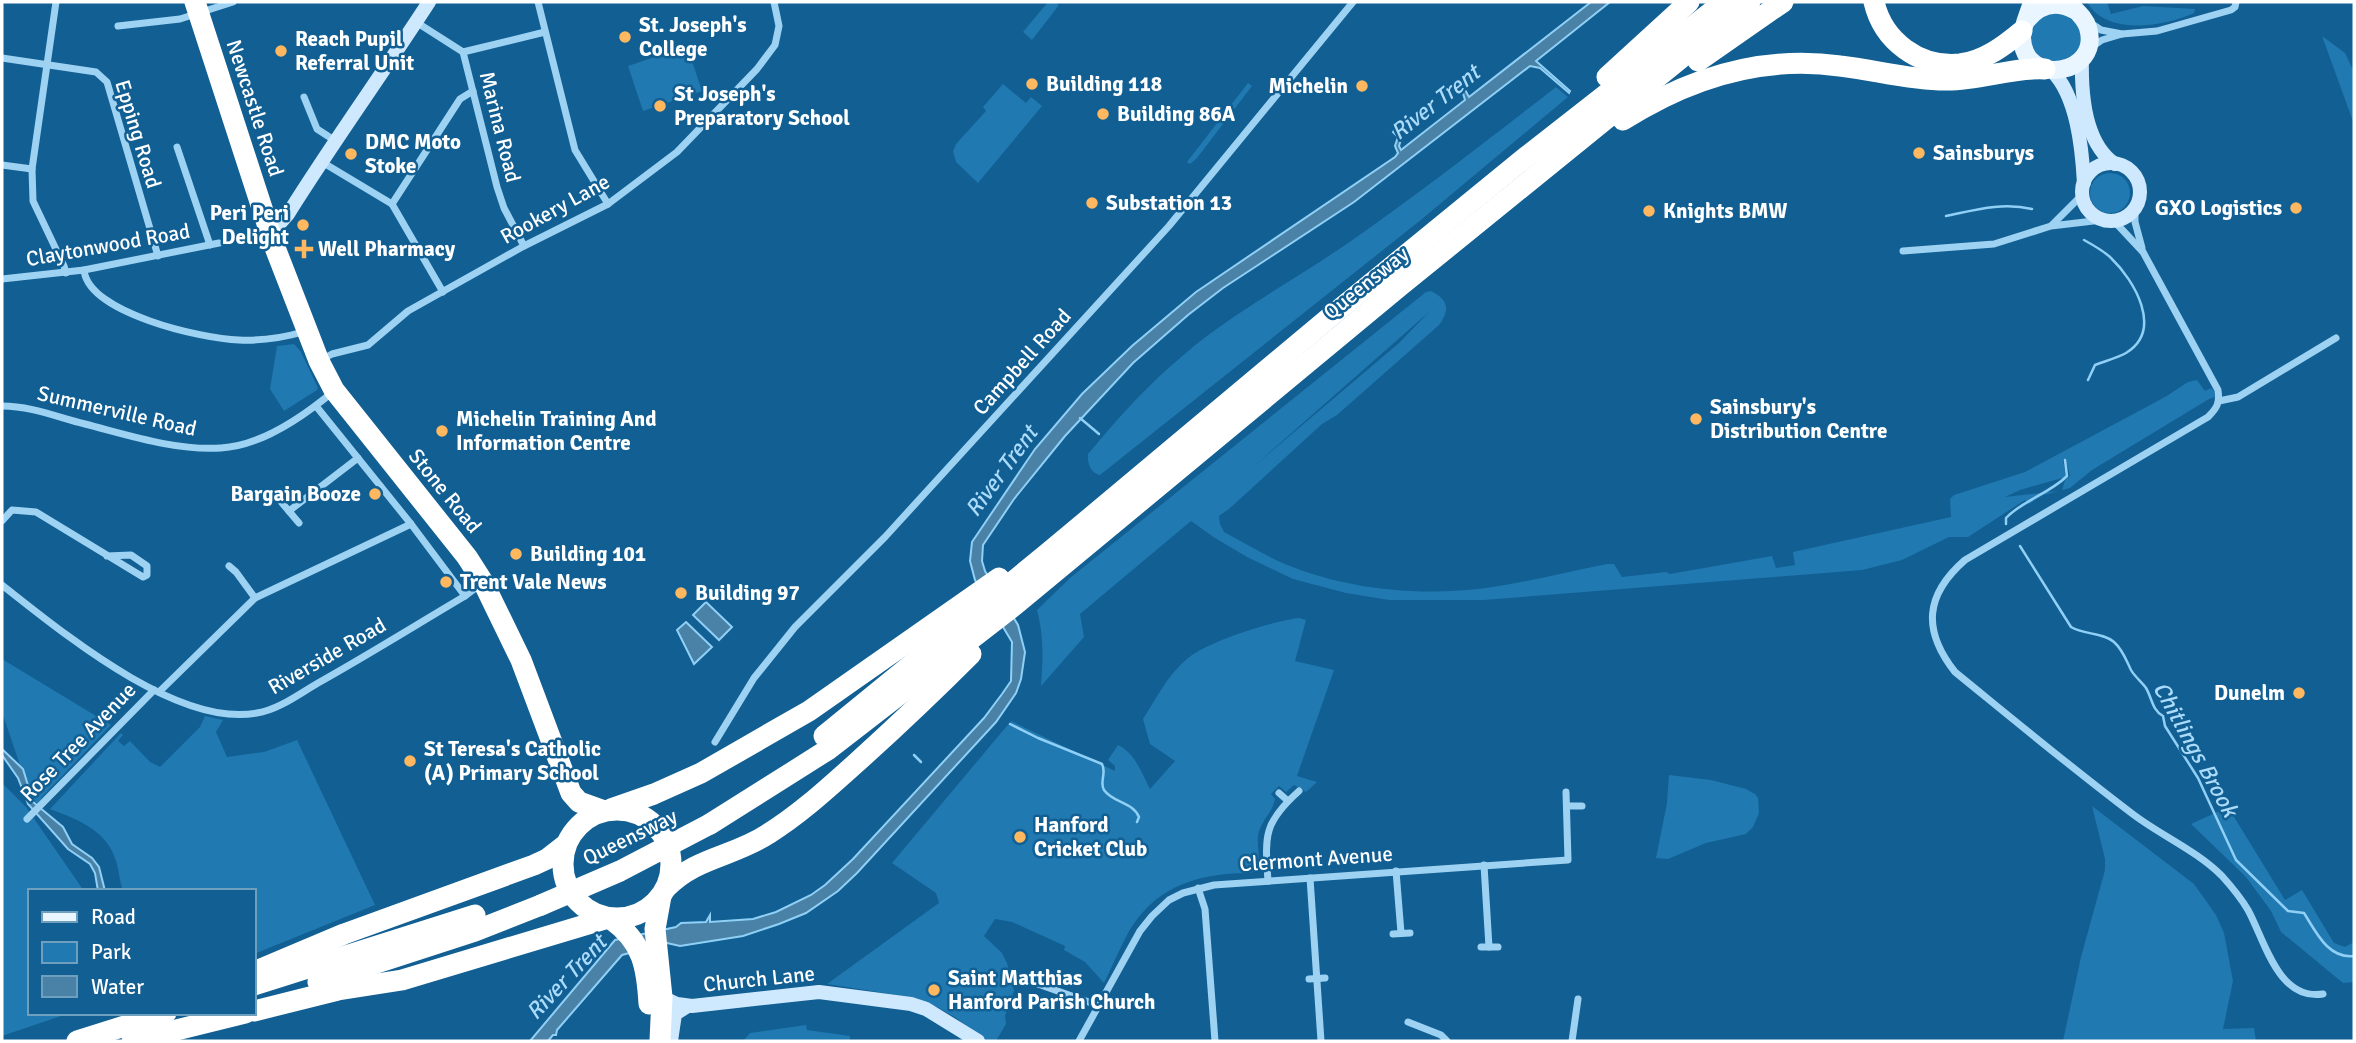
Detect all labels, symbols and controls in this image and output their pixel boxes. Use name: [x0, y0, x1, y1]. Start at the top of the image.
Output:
place label: St. Joseph's College: [639, 12, 747, 62]
place label: Reach Pupil Referral Unit: [295, 26, 414, 76]
marker: St. Joseph's College: [617, 29, 633, 45]
street label: Newcastle Road: [221, 36, 289, 180]
marker: Reach Pupil Referral Unit: [273, 43, 289, 59]
water label: River Trent: [1385, 57, 1488, 146]
street label: Marina Road: [474, 69, 526, 185]
place label: Building 118: [1046, 71, 1162, 97]
place label: Michelin: [1268, 73, 1348, 99]
marker: Building 118: [1024, 76, 1040, 92]
street label: Epping Road: [109, 77, 167, 191]
marker: Michelin: [1354, 78, 1370, 94]
place label: St Joseph's Preparatory School: [674, 81, 850, 131]
marker: St Joseph's Preparatory School: [652, 98, 668, 114]
place label: Building 86A: [1117, 101, 1236, 127]
marker: Building 86A: [1095, 106, 1111, 122]
place label: DMC Moto Stoke: [365, 129, 461, 179]
place label: Sainsburys: [1933, 140, 2034, 166]
marker: Sainsburys: [1911, 145, 1927, 161]
marker: DMC Moto Stoke: [343, 146, 359, 162]
street label: Rookery Lane: [496, 168, 614, 250]
place label: Substation 13: [1106, 190, 1232, 216]
marker: Substation 13: [1084, 195, 1100, 211]
place label: GXO Logistics: [2155, 195, 2282, 221]
place label: Knights BMW: [1663, 198, 1787, 224]
place label: Peri Peri Delight: [210, 200, 289, 250]
marker: GXO Logistics: [2288, 200, 2304, 216]
marker: Knights BMW: [1641, 203, 1657, 219]
marker: Peri Peri Delight: [295, 217, 311, 233]
street label: Claytonwood Road: [24, 218, 192, 272]
place label: Well Pharmacy: [318, 236, 456, 262]
marker: Well Pharmacy: [296, 241, 312, 257]
street label: Queensway: [1318, 241, 1414, 325]
street label: Campbell Road: [967, 303, 1077, 421]
street label: Summerville Road: [35, 380, 199, 442]
place label: Sainsbury's Distribution Centre: [1710, 394, 1887, 444]
place label: Michelin Training And Information Centre: [456, 406, 657, 456]
marker: Sainsbury's Distribution Centre: [1688, 411, 1704, 427]
water label: River Trent: [959, 418, 1046, 522]
marker: Michelin Training And Information Centre: [434, 423, 450, 439]
street label: Stone Road: [403, 443, 487, 539]
place label: Bargain Booze: [230, 481, 361, 507]
marker: Bargain Booze: [367, 486, 383, 502]
place label: Building 101: [530, 541, 646, 567]
marker: Building 101: [508, 546, 524, 562]
place label: Trent Vale News: [460, 569, 606, 595]
marker: Trent Vale News: [438, 574, 454, 590]
place label: Building 97: [695, 580, 800, 606]
marker: Building 97: [673, 585, 689, 601]
street label: Riverside Road: [263, 612, 391, 700]
water label: Chitlings Brook: [2146, 676, 2246, 824]
street label: Rose Tree Avenue: [15, 677, 141, 807]
place label: Dunelm: [2214, 680, 2285, 706]
marker: Dunelm: [2291, 685, 2307, 701]
place label: St Teresa's Catholic (A) Primary School: [424, 736, 601, 786]
marker: St Teresa's Catholic (A) Primary School: [402, 753, 418, 769]
street label: Queensway: [578, 803, 682, 871]
place label: Hanford Cricket Club: [1034, 812, 1147, 862]
marker: Hanford Cricket Club: [1012, 829, 1028, 845]
street label: Clermont Avenue: [1238, 841, 1394, 877]
legend: [28, 889, 256, 1015]
text: Road: [91, 904, 136, 930]
water label: River Trent: [520, 927, 615, 1026]
text: Park: [91, 939, 132, 965]
street label: Church Lane: [702, 960, 816, 998]
place label: Saint Matthias Hanford Parish Church: [948, 965, 1155, 1015]
text: Water: [91, 974, 144, 1000]
marker: Saint Matthias Hanford Parish Church: [926, 982, 942, 998]

